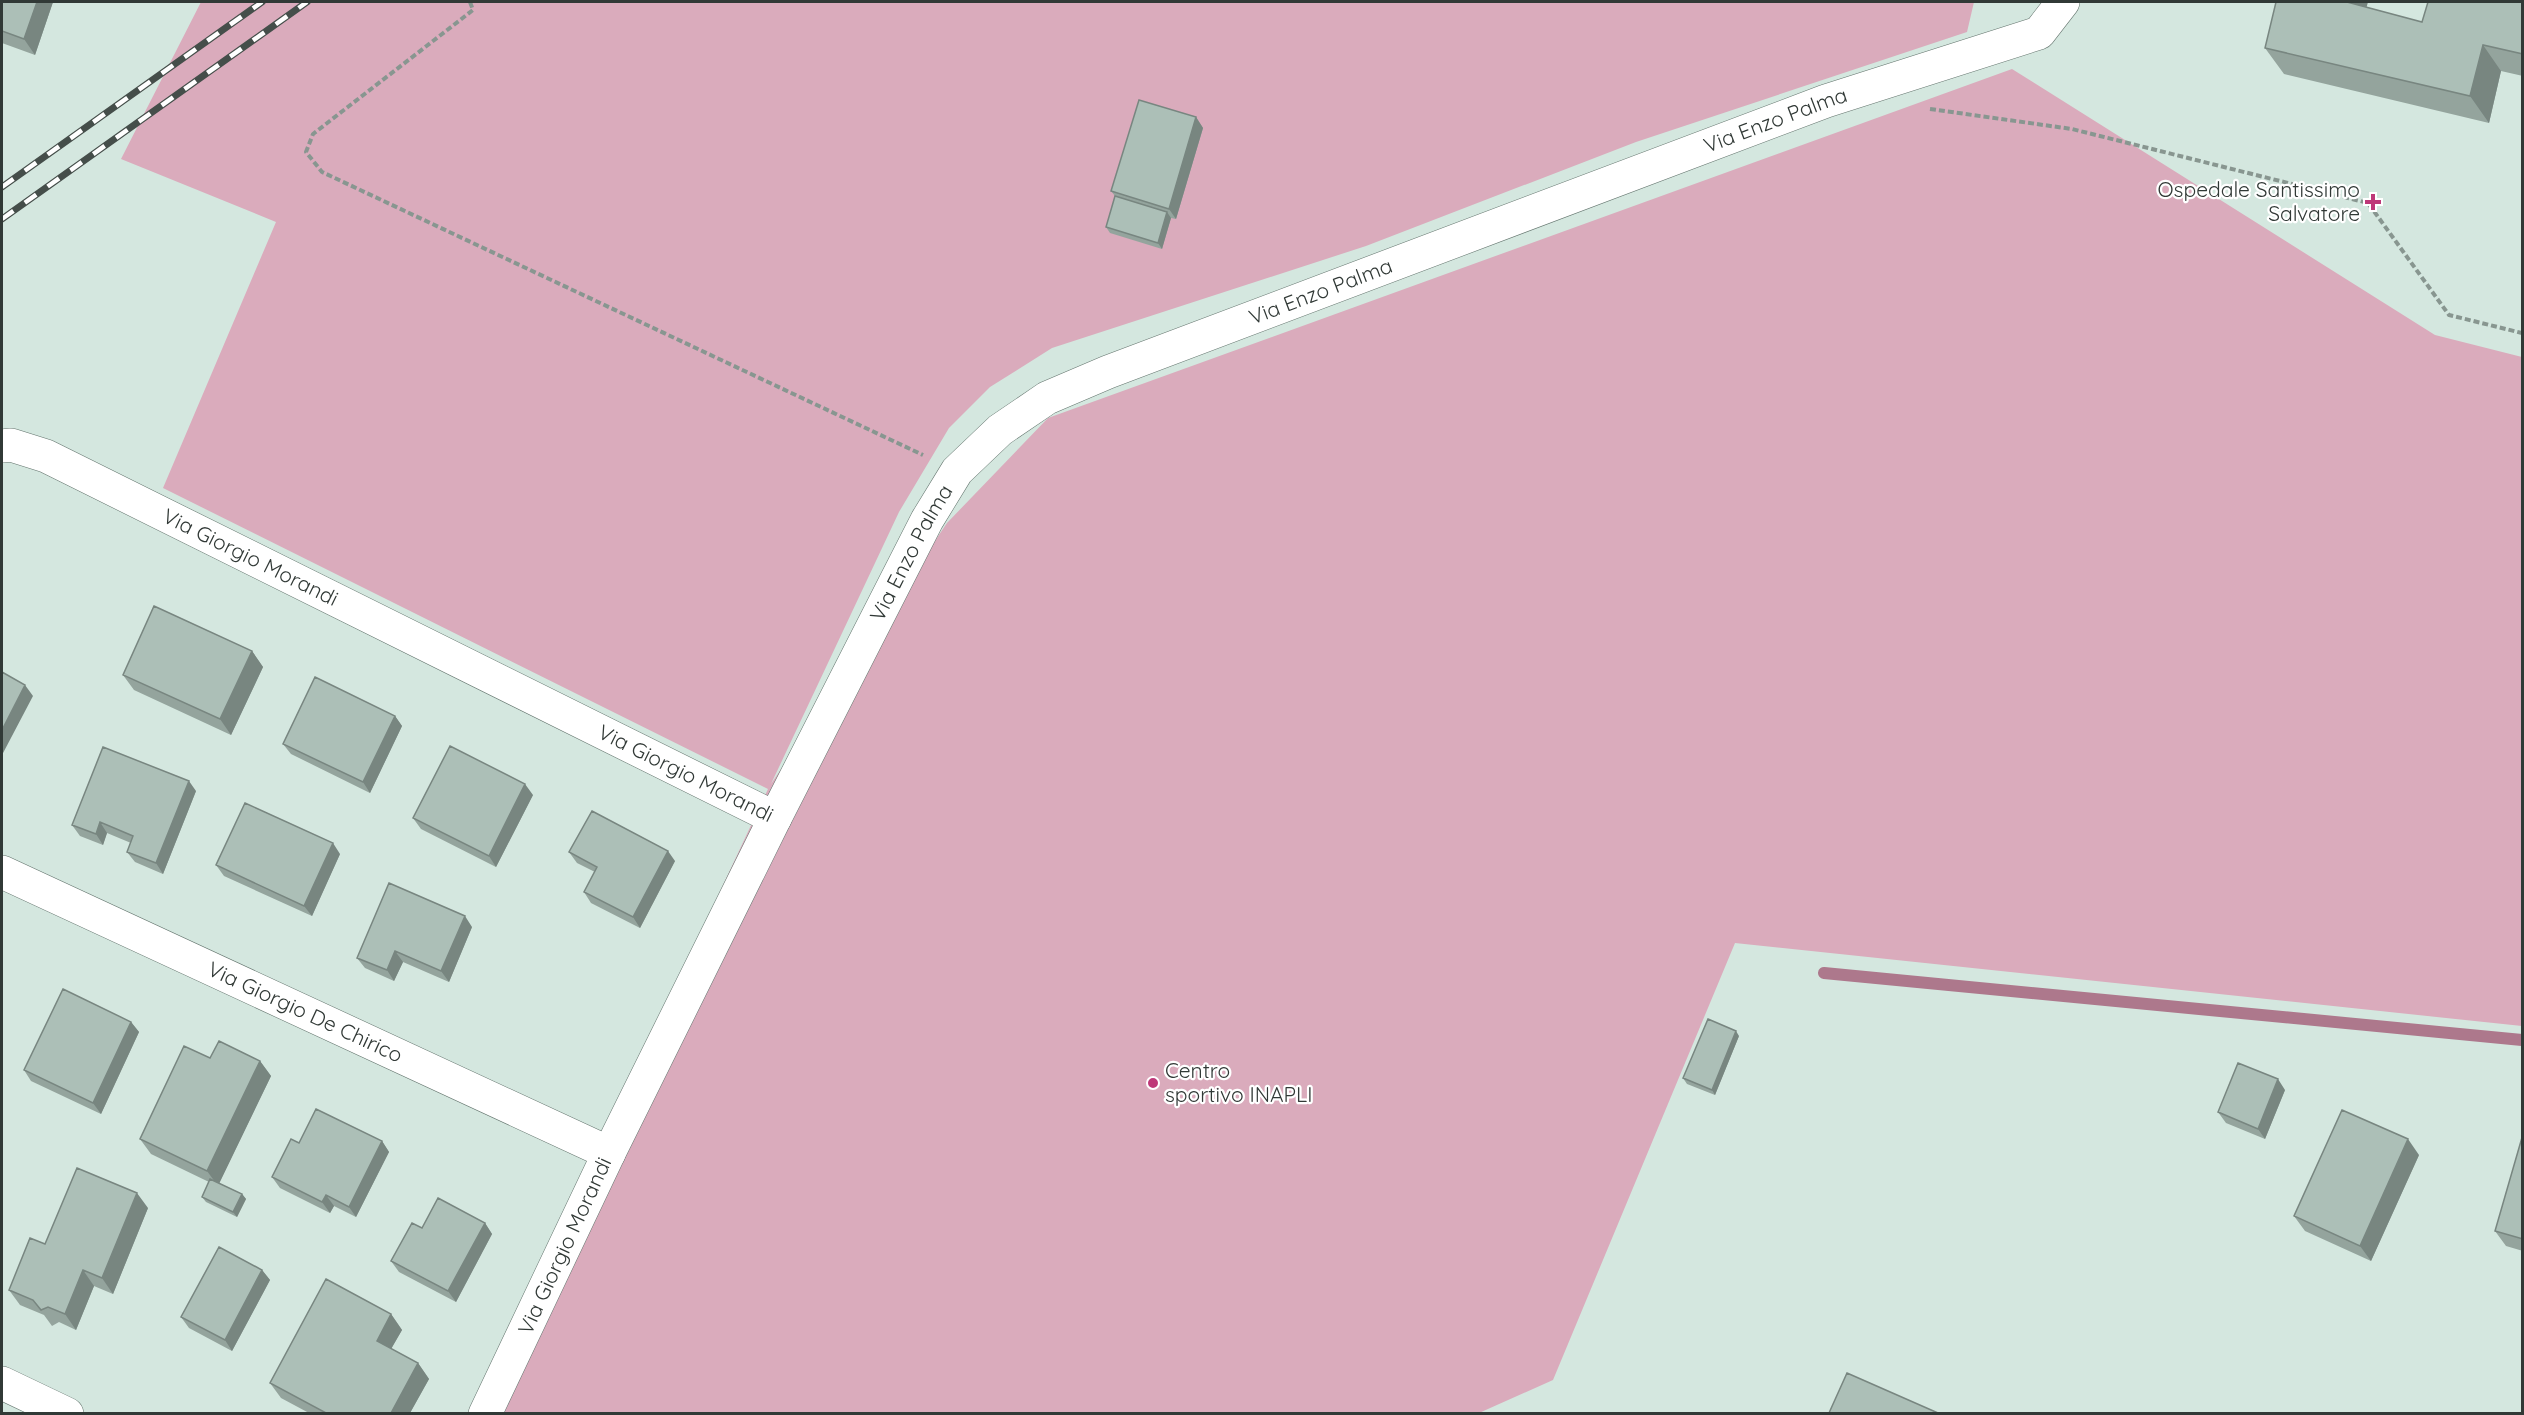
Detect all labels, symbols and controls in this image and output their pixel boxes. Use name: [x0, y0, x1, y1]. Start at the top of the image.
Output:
street label: Via Enzo Palma: [1700, 81, 1850, 158]
place label: Ospedale Santissimo Salvatore: [2157, 176, 2360, 226]
marker: Ospedale Santissimo Salvatore: [2364, 193, 2382, 211]
street label: Via Enzo Palma: [1245, 252, 1396, 330]
street label: Via Enzo Palma: [864, 479, 958, 625]
street label: Via Giorgio Morandi: [159, 502, 343, 611]
street label: Via Giorgio Morandi: [594, 718, 778, 827]
street label: Via Giorgio De Chirico: [204, 955, 407, 1068]
place label: Centro sportivo INAPLI: [1165, 1057, 1312, 1107]
marker: Centro sportivo INAPLI: [1146, 1076, 1160, 1090]
street label: Via Giorgio Morandi: [512, 1153, 617, 1338]

